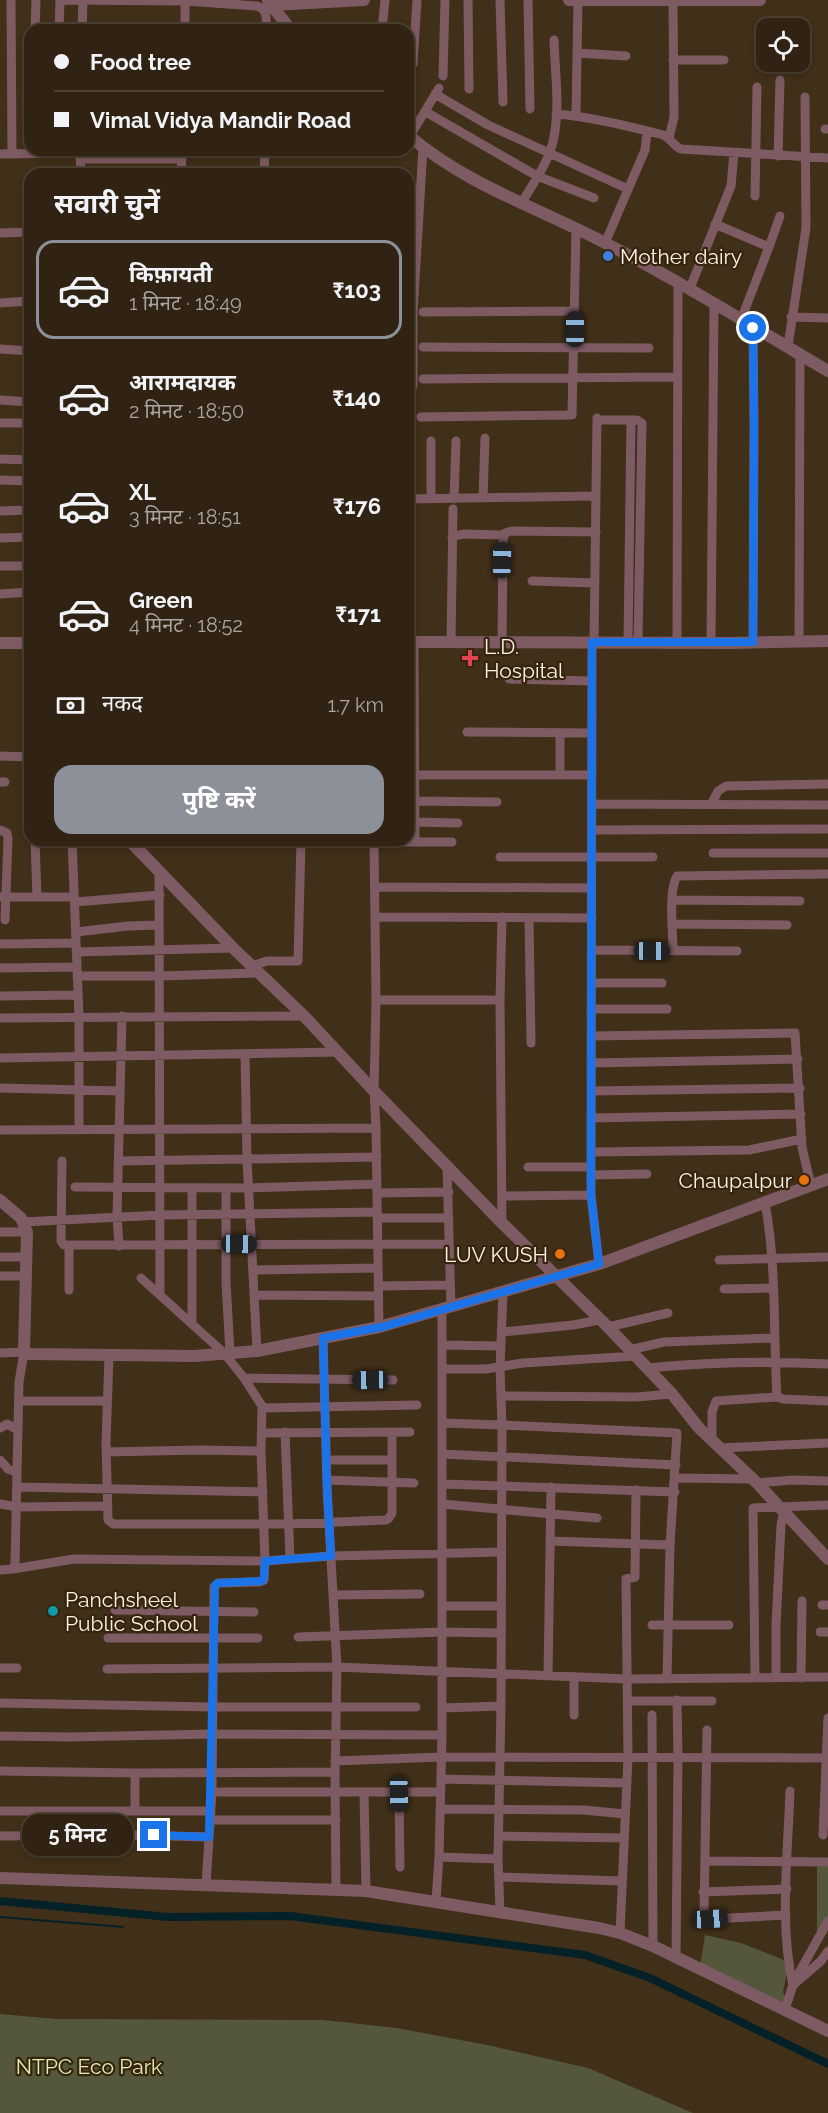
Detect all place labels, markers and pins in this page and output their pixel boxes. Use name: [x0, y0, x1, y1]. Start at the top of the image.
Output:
place label: Mother dairy: [620, 244, 742, 269]
marker: Mother dairy: [601, 249, 615, 263]
place label: L.D. Hospital: [484, 634, 564, 683]
marker: L.D. Hospital: [461, 649, 479, 667]
place label: Chaupalpur: [679, 1168, 793, 1193]
marker: Chaupalpur: [797, 1173, 811, 1187]
place label: LUV KUSH: [444, 1242, 548, 1267]
marker: LUV KUSH: [553, 1247, 567, 1261]
place label: Panchsheel Public School: [65, 1587, 198, 1636]
marker: Panchsheel Public School: [46, 1604, 60, 1618]

